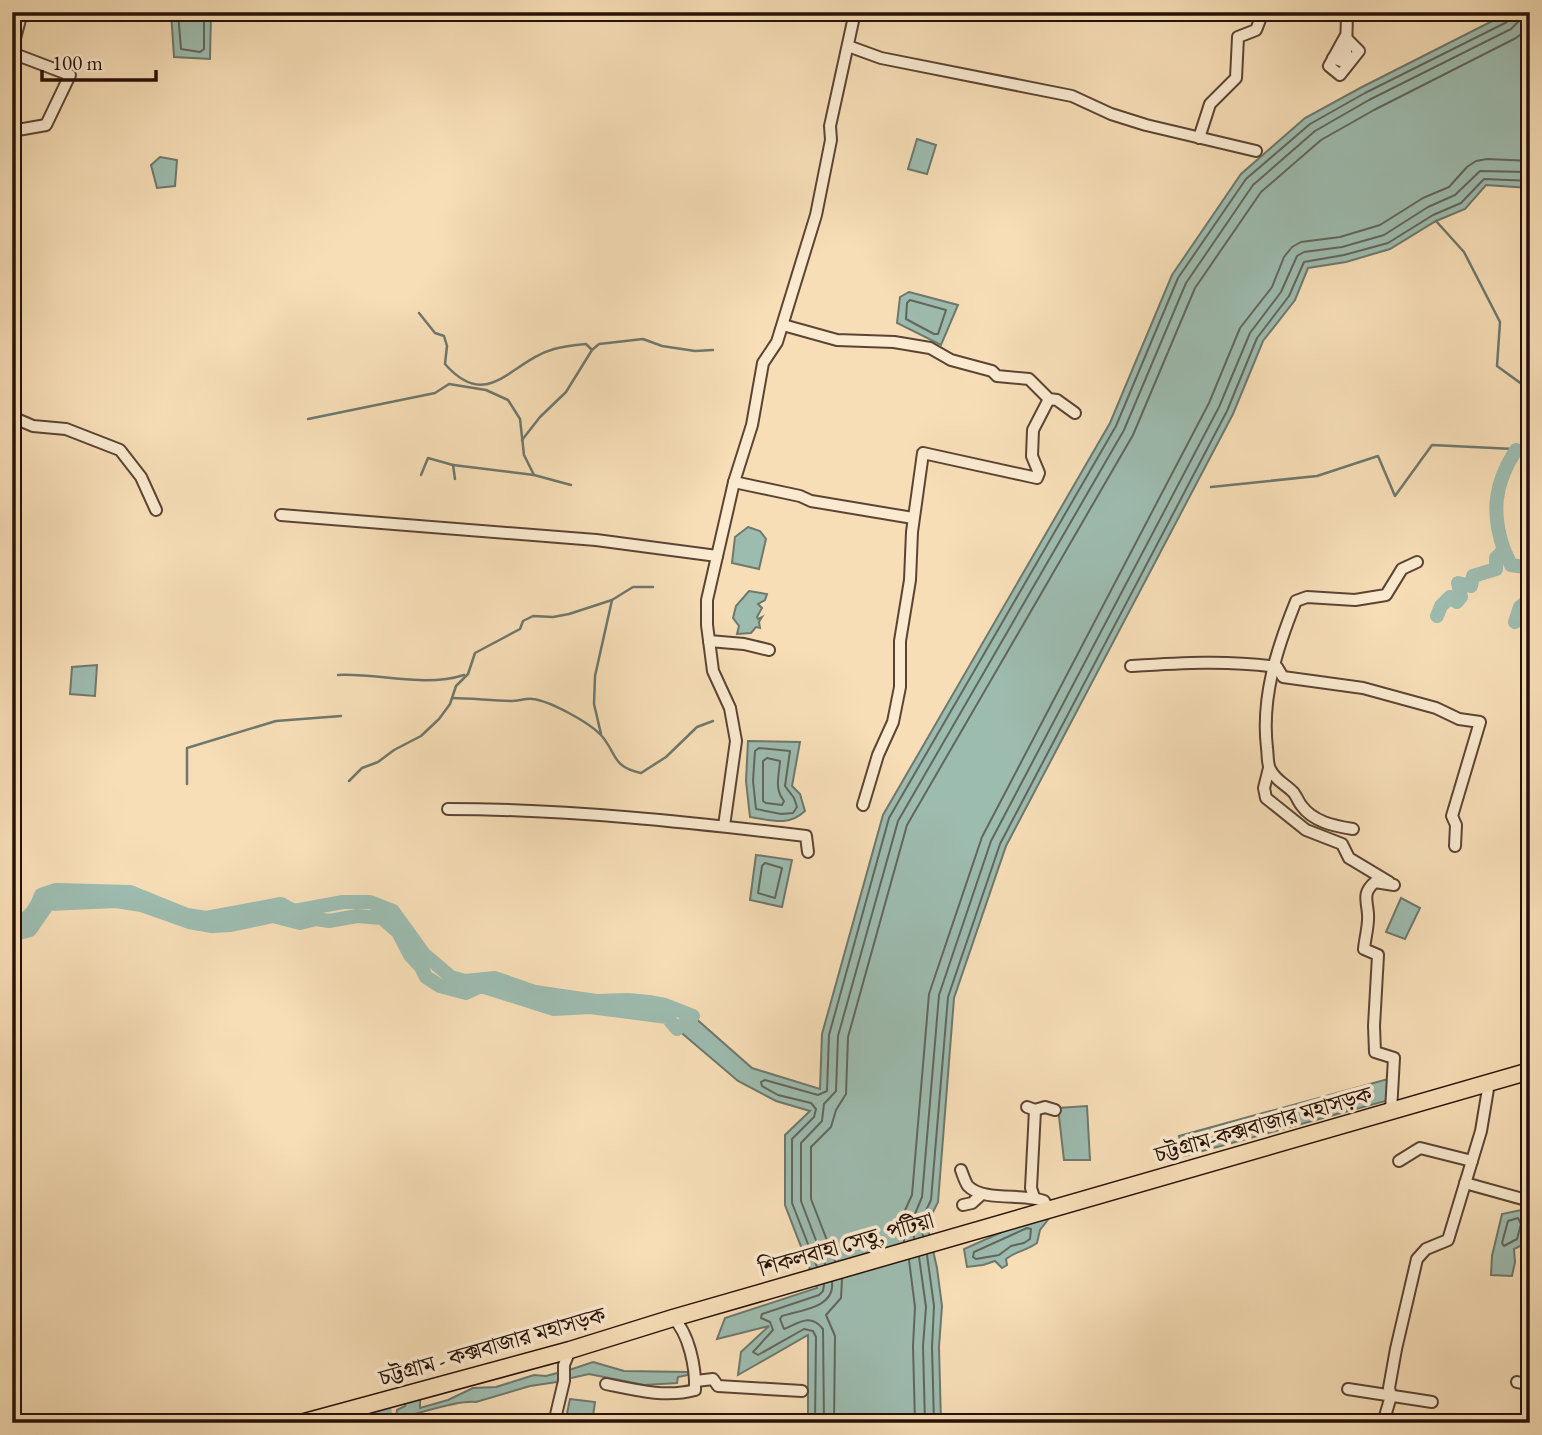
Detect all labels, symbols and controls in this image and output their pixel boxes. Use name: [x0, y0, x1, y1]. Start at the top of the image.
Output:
scale bar: [42, 38, 156, 82]
text: 100 m: [52, 49, 103, 76]
street label: চট্টগ্রাম-কক্সবাজার মহাসড়ক: [1150, 1078, 1376, 1170]
street label: শিকলবাহা সেতু, পটিয়া: [754, 1205, 937, 1284]
street label: চট্টগ্রাম - কক্সবাজার মহাসড়ক: [374, 1299, 609, 1393]

